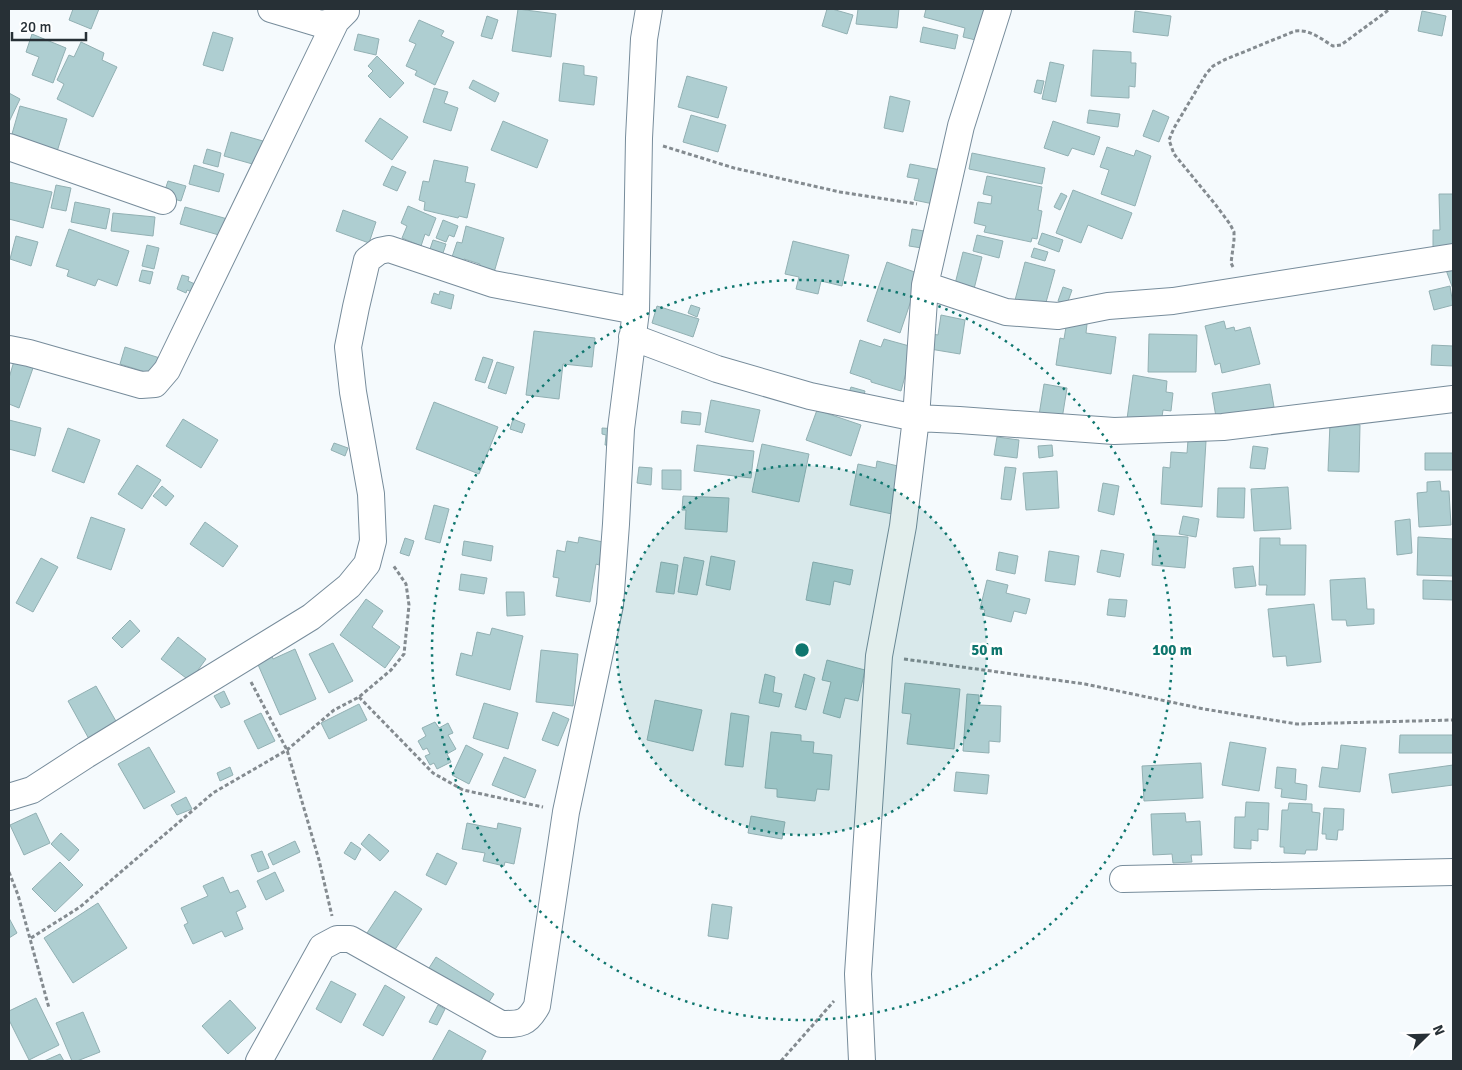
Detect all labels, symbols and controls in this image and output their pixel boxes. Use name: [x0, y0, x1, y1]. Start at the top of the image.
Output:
scale bar: [12, 10, 86, 42]
text: 20 m: [20, 18, 51, 36]
centre of rings: [793, 641, 811, 659]
text: 50 m: [971, 641, 1003, 659]
text: 100 m: [1152, 641, 1192, 659]
north arrow: [1402, 1010, 1452, 1060]
text: N: [1429, 1022, 1448, 1038]

